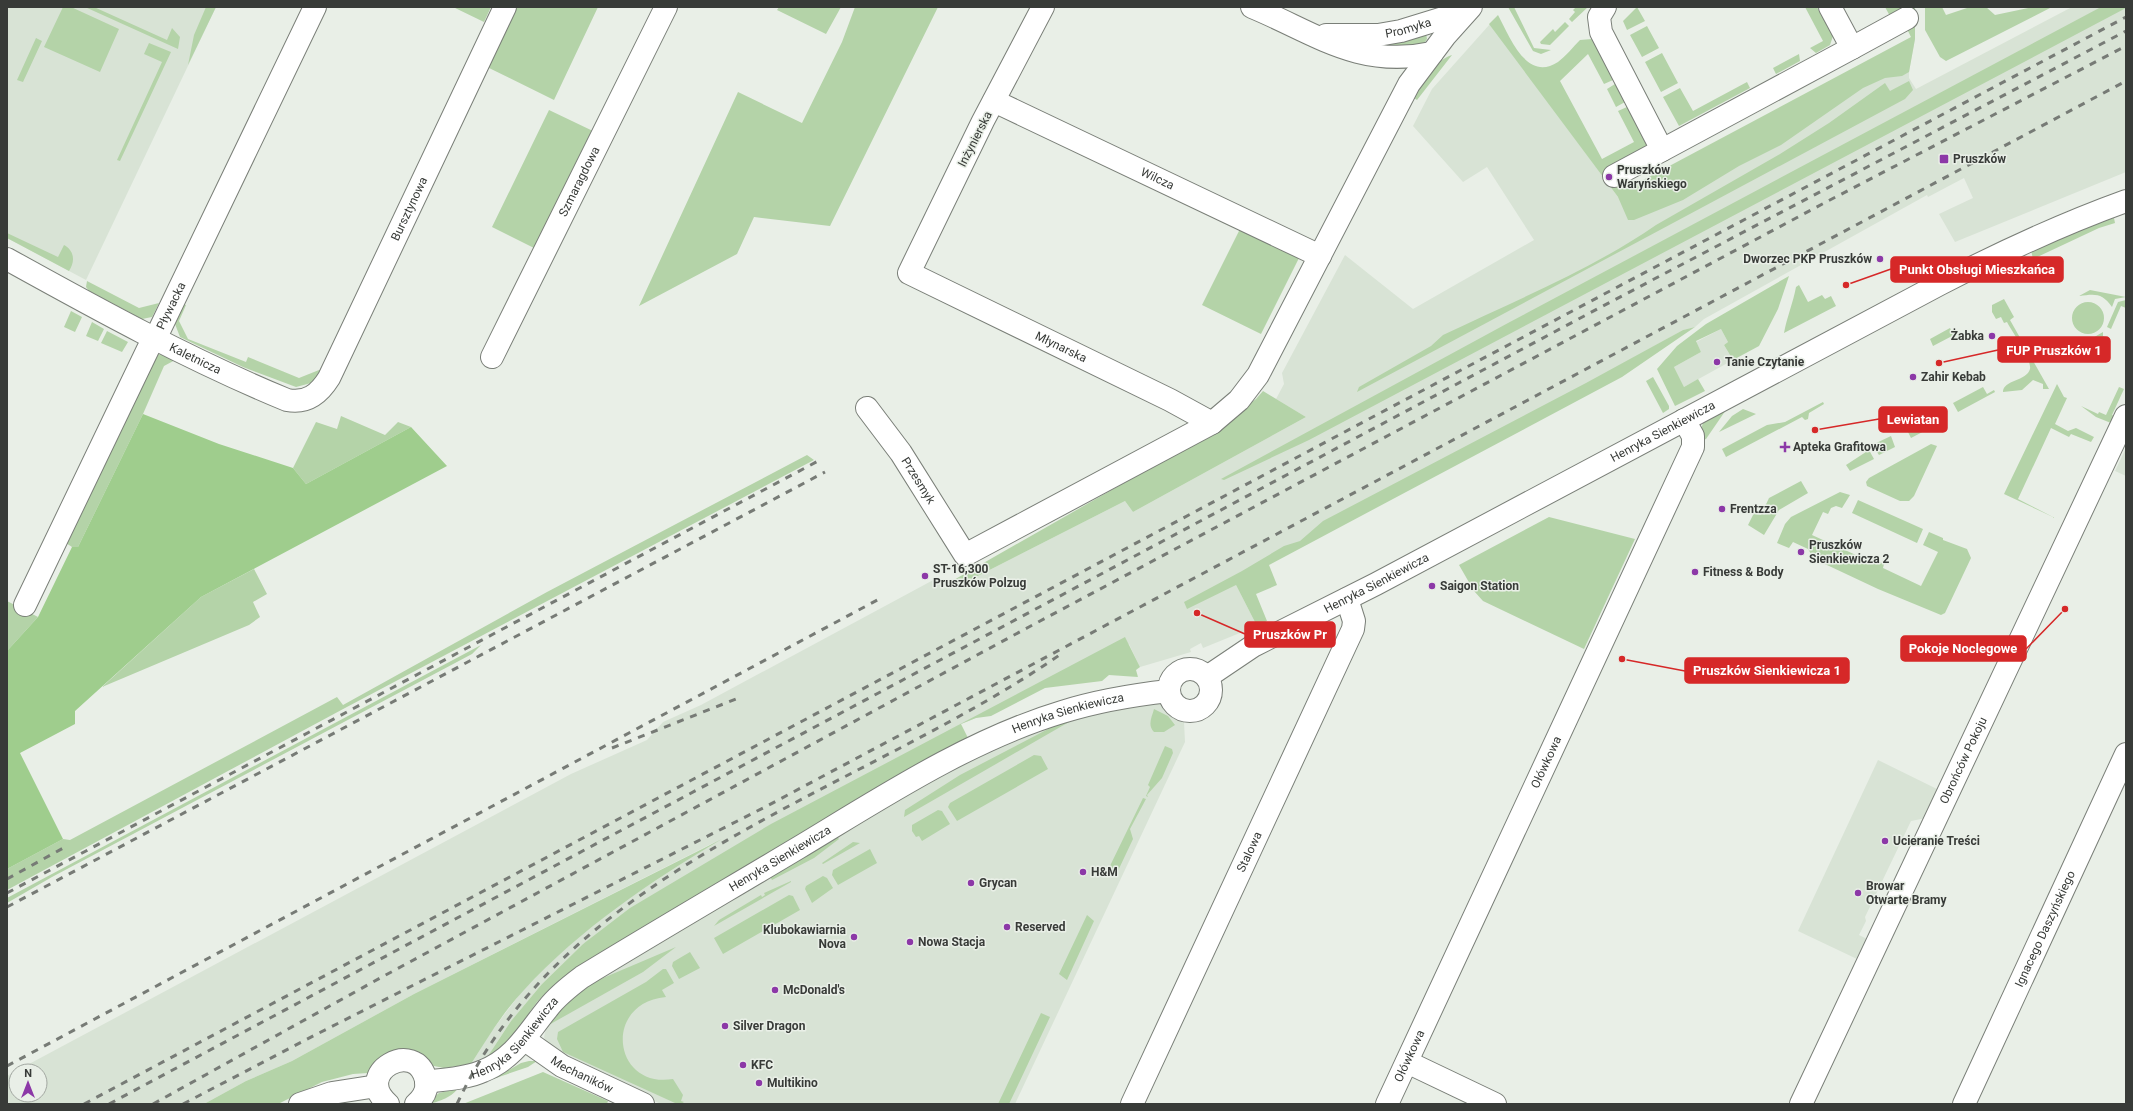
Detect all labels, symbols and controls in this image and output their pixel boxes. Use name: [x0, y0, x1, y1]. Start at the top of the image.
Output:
street label: Promyka: [1384, 15, 1433, 41]
street label: Inżynierska: [955, 109, 995, 169]
street label: Szmaragdowa: [556, 144, 603, 219]
place label: Pruszków: [1953, 152, 2006, 166]
marker: Pruszków: [1938, 153, 1950, 165]
place label: Pruszków Waryńskiego: [1617, 163, 1687, 191]
street label: Wilcza: [1139, 165, 1176, 193]
marker: Pruszków Waryńskiego: [1604, 172, 1614, 182]
street label: Bursztynowa: [388, 175, 430, 243]
place label: Dworzec PKP Pruszków: [1743, 252, 1872, 266]
marker: Dworzec PKP Pruszków: [1875, 254, 1885, 264]
callout: Punkt Obsługi Mieszkańca: [1891, 257, 2063, 282]
text: Punkt Obsługi Mieszkańca: [1899, 262, 2055, 277]
street label: Pływacka: [154, 280, 188, 332]
place label: Żabka: [1951, 328, 1985, 343]
street label: Młynarska: [1033, 329, 1089, 365]
marker: Żabka: [1987, 331, 1997, 341]
callout: FUP Pruszków 1: [1998, 337, 2110, 362]
street label: Kaletnicza: [167, 340, 223, 377]
text: FUP Pruszków 1: [2006, 343, 2102, 358]
place label: Tanie Czytanie: [1725, 355, 1805, 369]
marker: Tanie Czytanie: [1712, 357, 1722, 367]
place label: Zahir Kebab: [1921, 370, 1986, 384]
marker: Zahir Kebab: [1908, 372, 1918, 382]
street label: Henryka Sienkiewicza: [1608, 398, 1717, 465]
callout: Lewiatan: [1879, 407, 1947, 432]
text: Lewiatan: [1887, 412, 1939, 427]
place label: Apteka Grafitowa: [1793, 440, 1887, 454]
marker: Apteka Grafitowa: [1780, 442, 1790, 452]
street label: Przesmyk: [898, 455, 939, 507]
place label: Frentzza: [1730, 502, 1777, 516]
marker: Frentzza: [1717, 504, 1727, 514]
place label: Pruszków Sienkiewicza 2: [1809, 538, 1890, 566]
marker: Pruszków Sienkiewicza 2: [1796, 547, 1806, 557]
street label: Henryka Sienkiewicza: [1322, 550, 1431, 616]
place label: ST-16,300 Pruszków Polzug: [933, 562, 1027, 590]
place label: Fitness & Body: [1703, 565, 1784, 579]
marker: Fitness & Body: [1690, 567, 1700, 577]
marker: ST-16,300 Pruszków Polzug: [920, 571, 930, 581]
place label: Saigon Station: [1440, 579, 1519, 593]
marker: Saigon Station: [1427, 581, 1437, 591]
callout: Pruszków Pr: [1245, 622, 1335, 647]
text: Pruszków Pr: [1253, 627, 1327, 642]
callout: Pokoje Noclegowe: [1901, 636, 2026, 661]
text: Pokoje Noclegowe: [1909, 641, 2017, 656]
callout: Pruszków Sienkiewicza 1: [1685, 658, 1849, 683]
text: Pruszków Sienkiewicza 1: [1693, 663, 1841, 678]
street label: Henryka Sienkiewicza: [1010, 690, 1125, 736]
street label: Obrońców Pokoju: [1937, 715, 1990, 806]
street label: Ołówkowa: [1528, 734, 1564, 791]
street label: Henryka Sienkiewicza: [727, 823, 833, 894]
street label: Stalowa: [1234, 830, 1265, 874]
place label: Ucieranie Treści: [1893, 834, 1980, 848]
marker: Ucieranie Treści: [1880, 836, 1890, 846]
place label: H&M: [1091, 865, 1118, 879]
marker: H&M: [1078, 867, 1088, 877]
street label: Ignacego Daszyńskiego: [2012, 868, 2078, 989]
place label: Grycan: [979, 876, 1017, 890]
marker: Grycan: [966, 878, 976, 888]
place label: Browar Otwarte Bramy: [1866, 879, 1947, 907]
marker: Browar Otwarte Bramy: [1853, 888, 1863, 898]
place label: Reserved: [1015, 920, 1066, 934]
marker: Reserved: [1002, 922, 1012, 932]
place label: Klubokawiarnia Nova: [763, 923, 847, 951]
marker: Klubokawiarnia Nova: [849, 932, 859, 942]
place label: Nowa Stacja: [918, 935, 986, 949]
marker: Nowa Stacja: [905, 937, 915, 947]
place label: McDonald's: [783, 983, 845, 997]
marker: McDonald's: [770, 985, 780, 995]
street label: Henryka Sienkiewicza: [469, 994, 561, 1082]
place label: Silver Dragon: [733, 1019, 806, 1033]
marker: Silver Dragon: [720, 1021, 730, 1031]
street label: Ołówkowa: [1391, 1028, 1428, 1084]
street label: Mechaników: [548, 1053, 615, 1096]
place label: KFC: [751, 1058, 773, 1072]
marker: KFC: [738, 1060, 748, 1070]
north arrow: [8, 1063, 48, 1103]
text: N: [24, 1067, 32, 1080]
place label: Multikino: [767, 1076, 818, 1090]
marker: Multikino: [754, 1078, 764, 1088]

